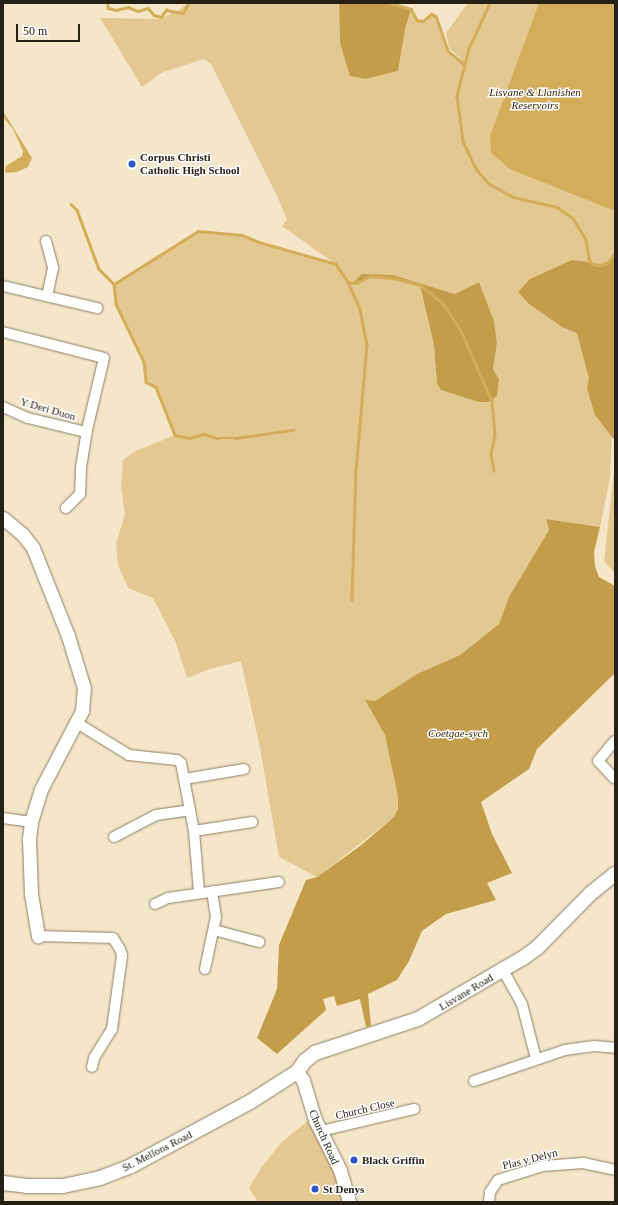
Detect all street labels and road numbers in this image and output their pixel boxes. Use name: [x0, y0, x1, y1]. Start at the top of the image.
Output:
street label: Y Deri Duon: [19, 395, 77, 423]
street label: Lisvane Road: [437, 971, 495, 1013]
street label: Church Close: [334, 1096, 396, 1122]
street label: Church Road: [306, 1108, 342, 1166]
street label: St. Mellons Road: [120, 1128, 194, 1174]
street label: Plas y Delyn: [501, 1146, 559, 1172]

